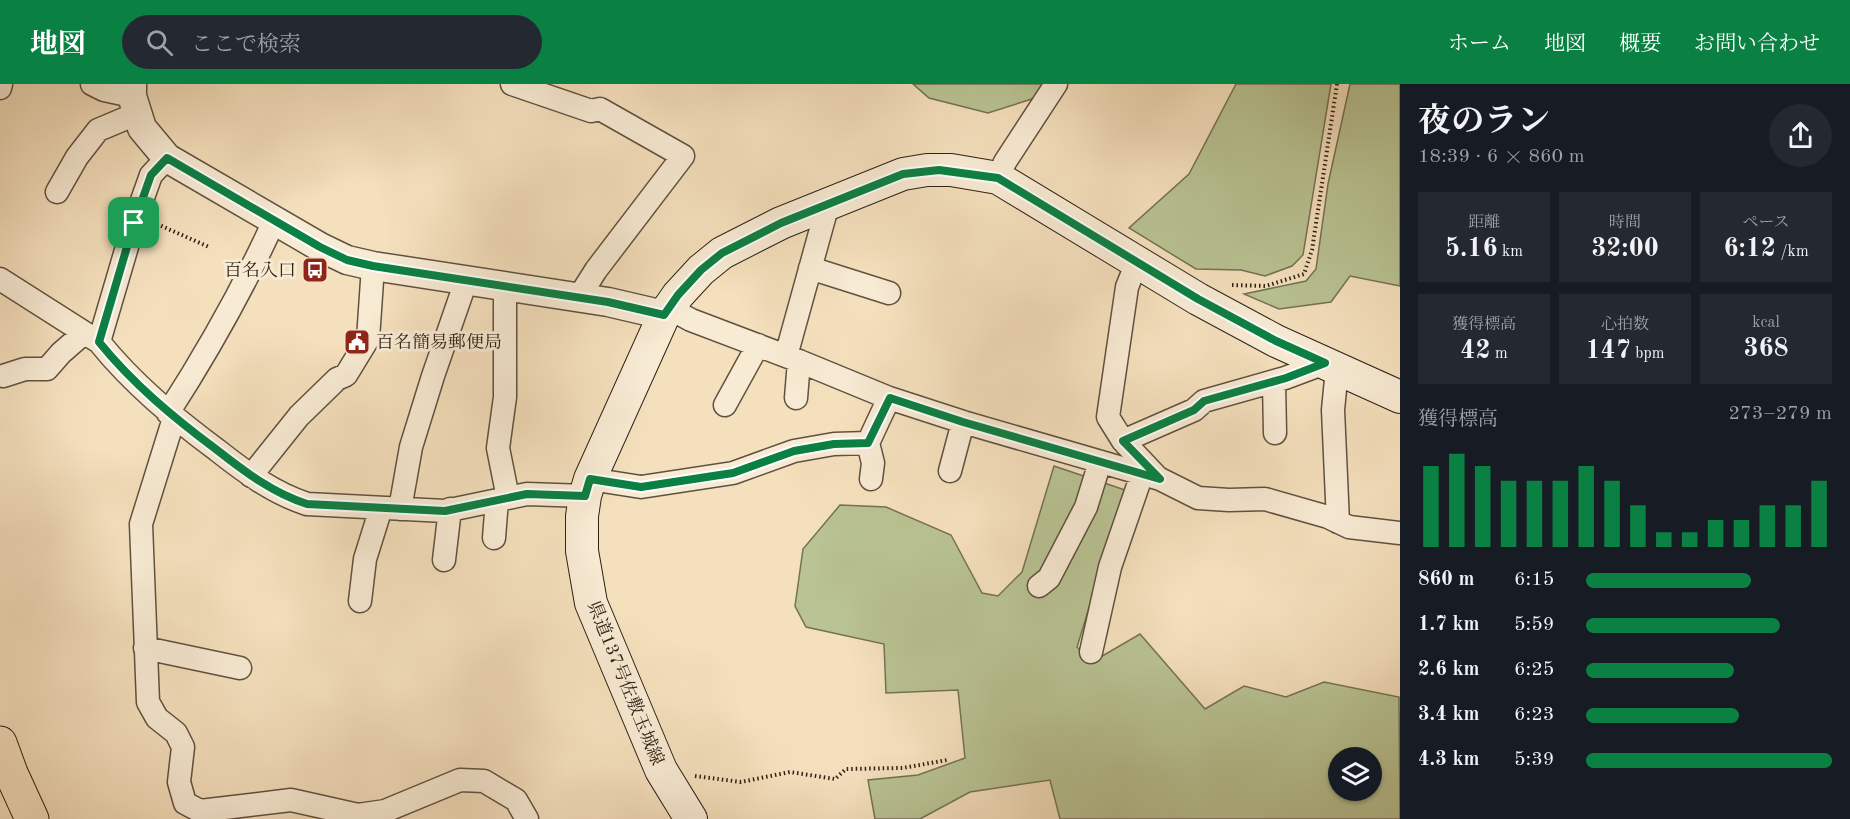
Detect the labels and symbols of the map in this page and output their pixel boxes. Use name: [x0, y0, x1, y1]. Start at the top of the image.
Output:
pin: [108, 197, 159, 248]
bus stop icon: 百名入口: [300, 255, 330, 285]
place label: 百名入口: [224, 260, 296, 280]
public building icon: 百名簡易郵便局: [342, 327, 372, 357]
place label: 百名簡易郵便局: [376, 332, 502, 352]
street label: 県道137号佐敷玉城線: [584, 598, 668, 768]

